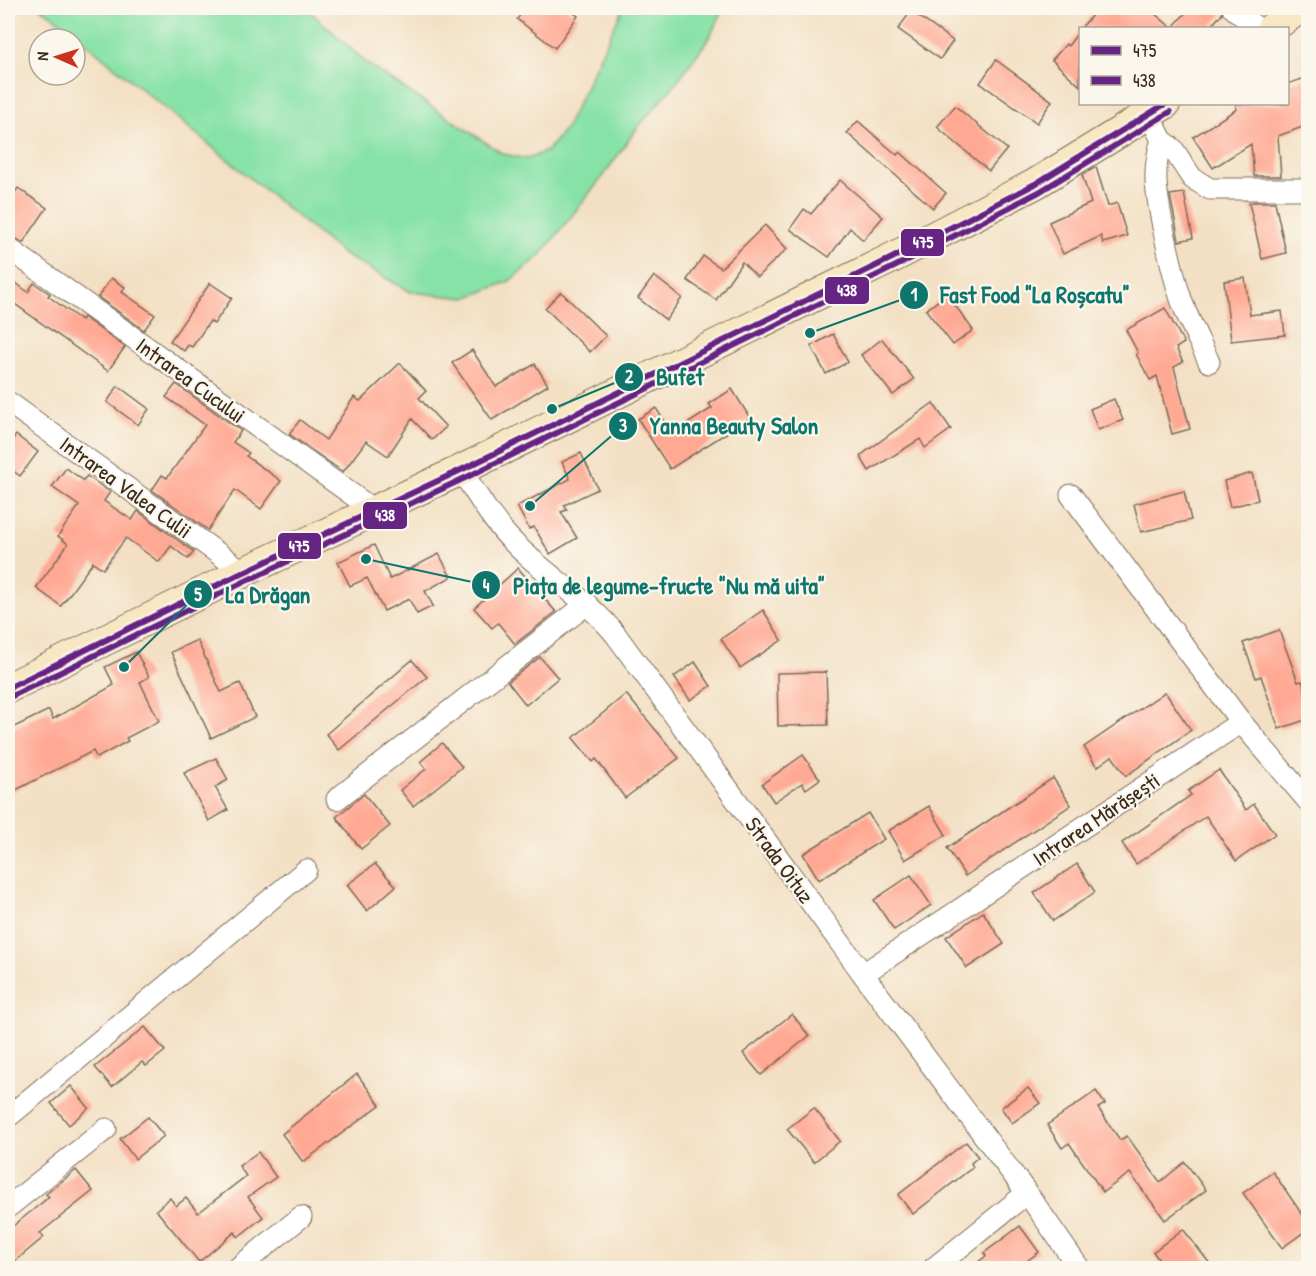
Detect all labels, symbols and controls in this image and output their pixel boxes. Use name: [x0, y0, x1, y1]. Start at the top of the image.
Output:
north arrow: [27, 27, 87, 87]
legend: [1079, 27, 1289, 105]
text: 475: [1133, 38, 1157, 63]
text: N: [31, 51, 53, 61]
text: 438: [1133, 68, 1156, 93]
line badge: 475: [900, 228, 945, 257]
text: 475: [913, 231, 934, 253]
callout: Fast Food "La Roșcatu": [899, 274, 1142, 316]
line badge: 438: [824, 276, 870, 305]
text: Fast Food "La Roșcatu": [939, 278, 1130, 310]
text: 438: [837, 279, 857, 301]
text: 1: [911, 282, 918, 307]
street label: Intrarea Cucului: [130, 330, 252, 430]
callout: Bufet: [614, 356, 716, 398]
text: Bufet: [656, 360, 705, 392]
text: 2: [625, 364, 634, 389]
callout: Yanna Beauty Salon: [608, 405, 831, 447]
text: Yanna Beauty Salon: [650, 409, 818, 442]
text: 3: [619, 413, 627, 438]
street label: Intrarea Valea Culii: [54, 429, 198, 545]
line badge: 438: [362, 501, 408, 530]
text: 438: [375, 504, 395, 526]
line badge: 475: [277, 532, 322, 560]
text: 475: [289, 535, 310, 557]
callout: Piața de legume-fructe "Nu mă uita": [471, 564, 837, 606]
text: Piața de legume-fructe "Nu mă uita": [513, 569, 825, 602]
callout: La Drăgan: [183, 573, 322, 615]
text: 4: [483, 573, 490, 598]
text: La Drăgan: [226, 578, 311, 611]
text: 5: [194, 582, 202, 607]
street label: Intrarea Mărășești: [1026, 765, 1166, 873]
street label: Strada Oituz: [738, 811, 822, 909]

